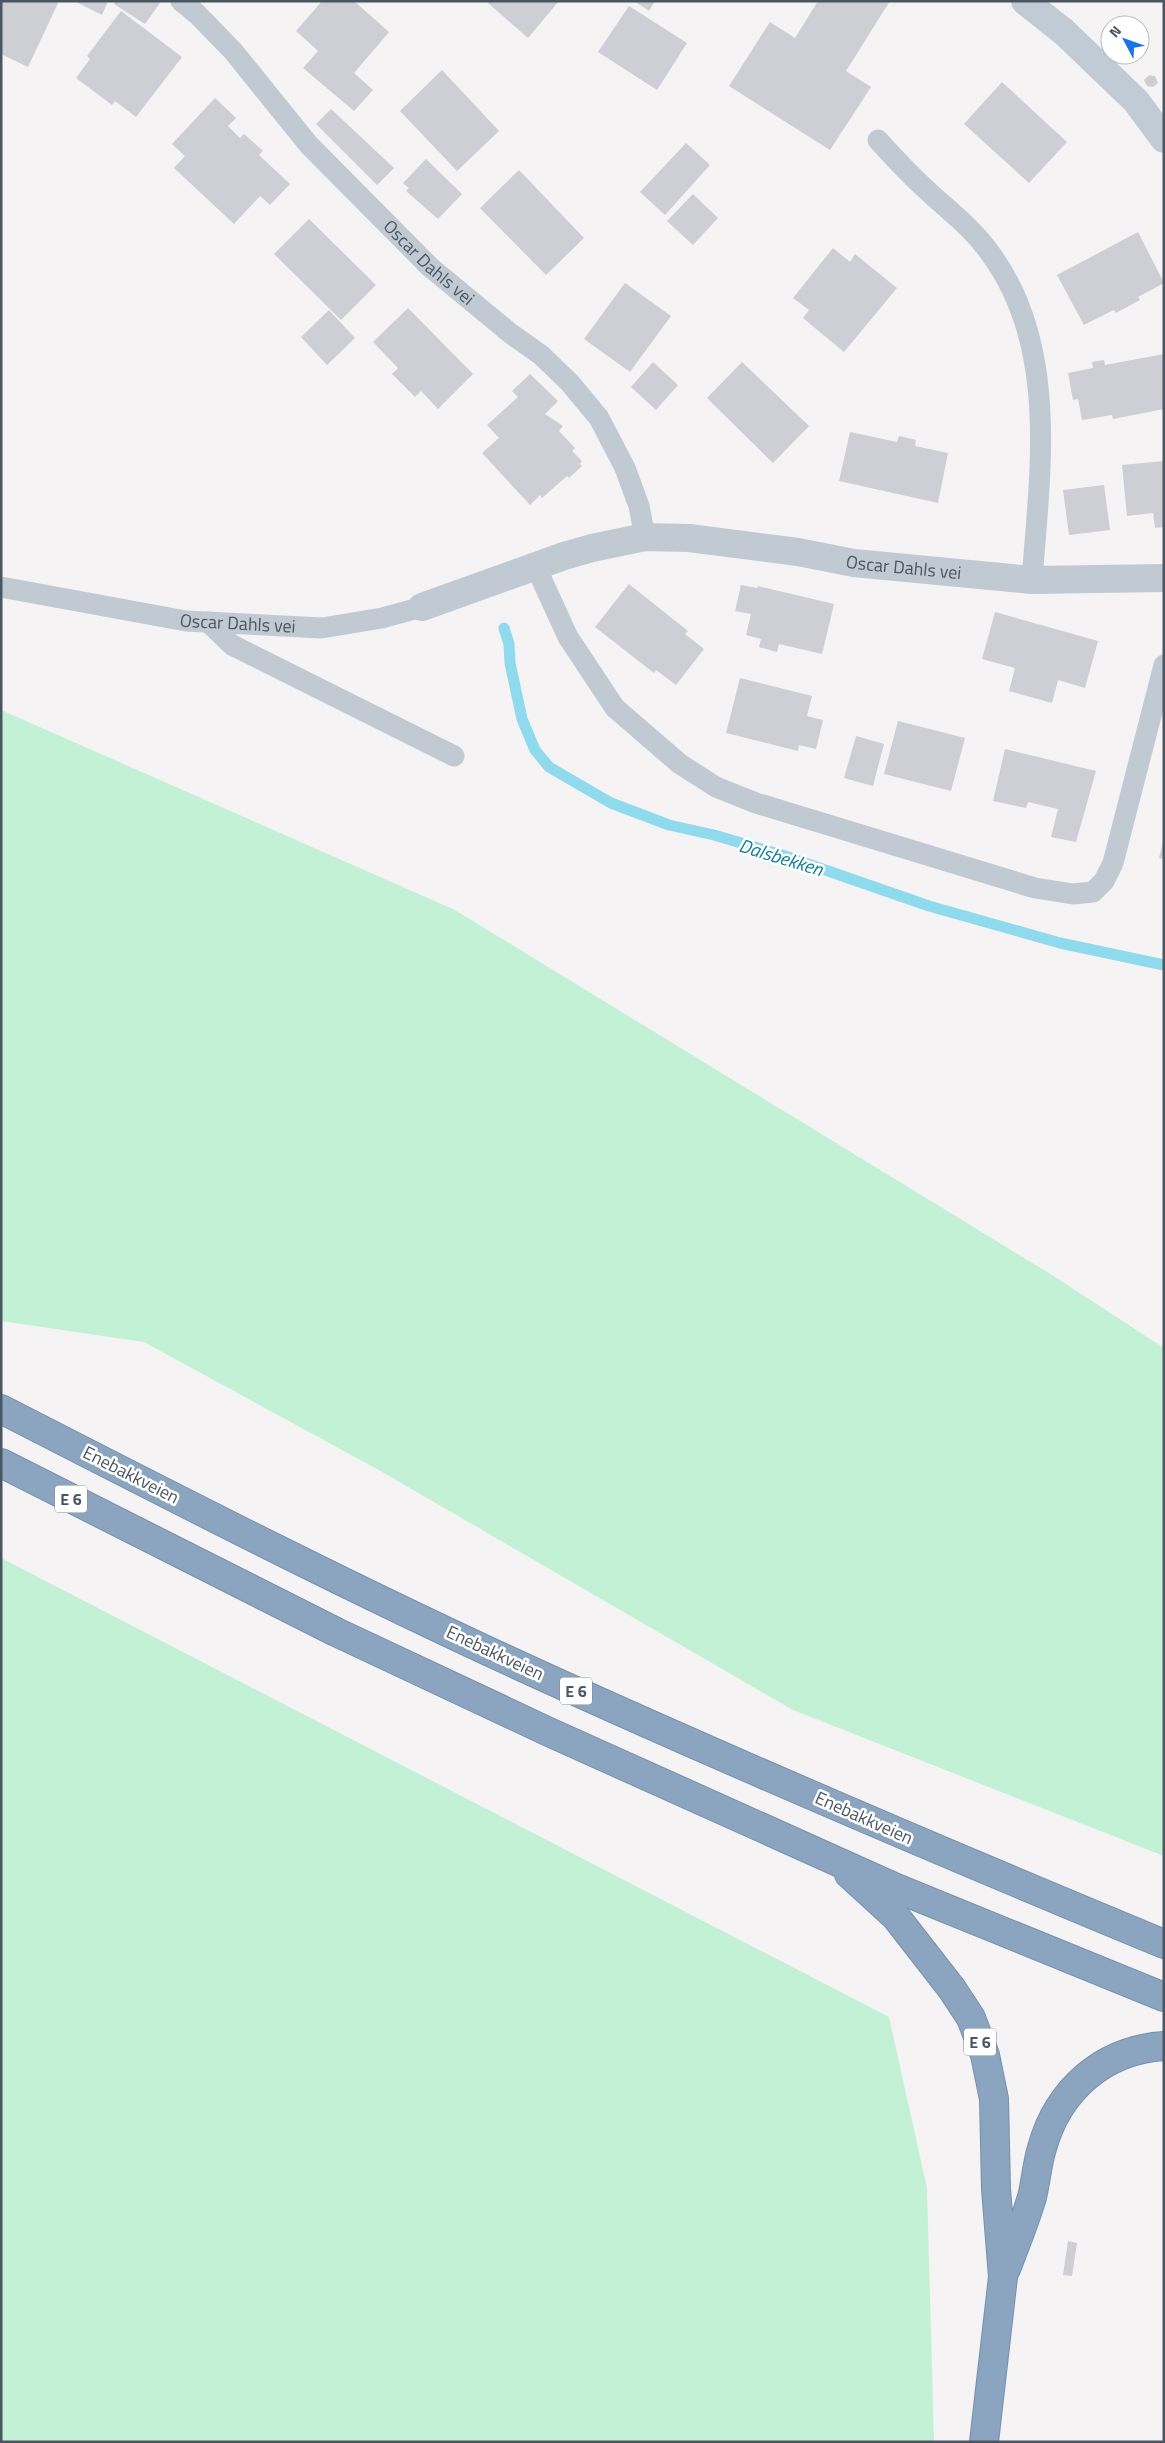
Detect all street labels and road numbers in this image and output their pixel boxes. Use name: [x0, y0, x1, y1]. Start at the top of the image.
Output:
street label: Oscar Dahls vei: [377, 213, 481, 311]
street label: Oscar Dahls vei: [844, 548, 963, 586]
street label: Oscar Dahls vei: [178, 606, 296, 640]
street label: Enebakkveien: [78, 1439, 184, 1510]
road number: E 6: [55, 1486, 87, 1512]
street label: Enebakkveien: [442, 1618, 548, 1687]
road number: E 6: [560, 1678, 592, 1704]
street label: Enebakkveien: [811, 1784, 918, 1851]
road number: E 6: [964, 2028, 996, 2056]

